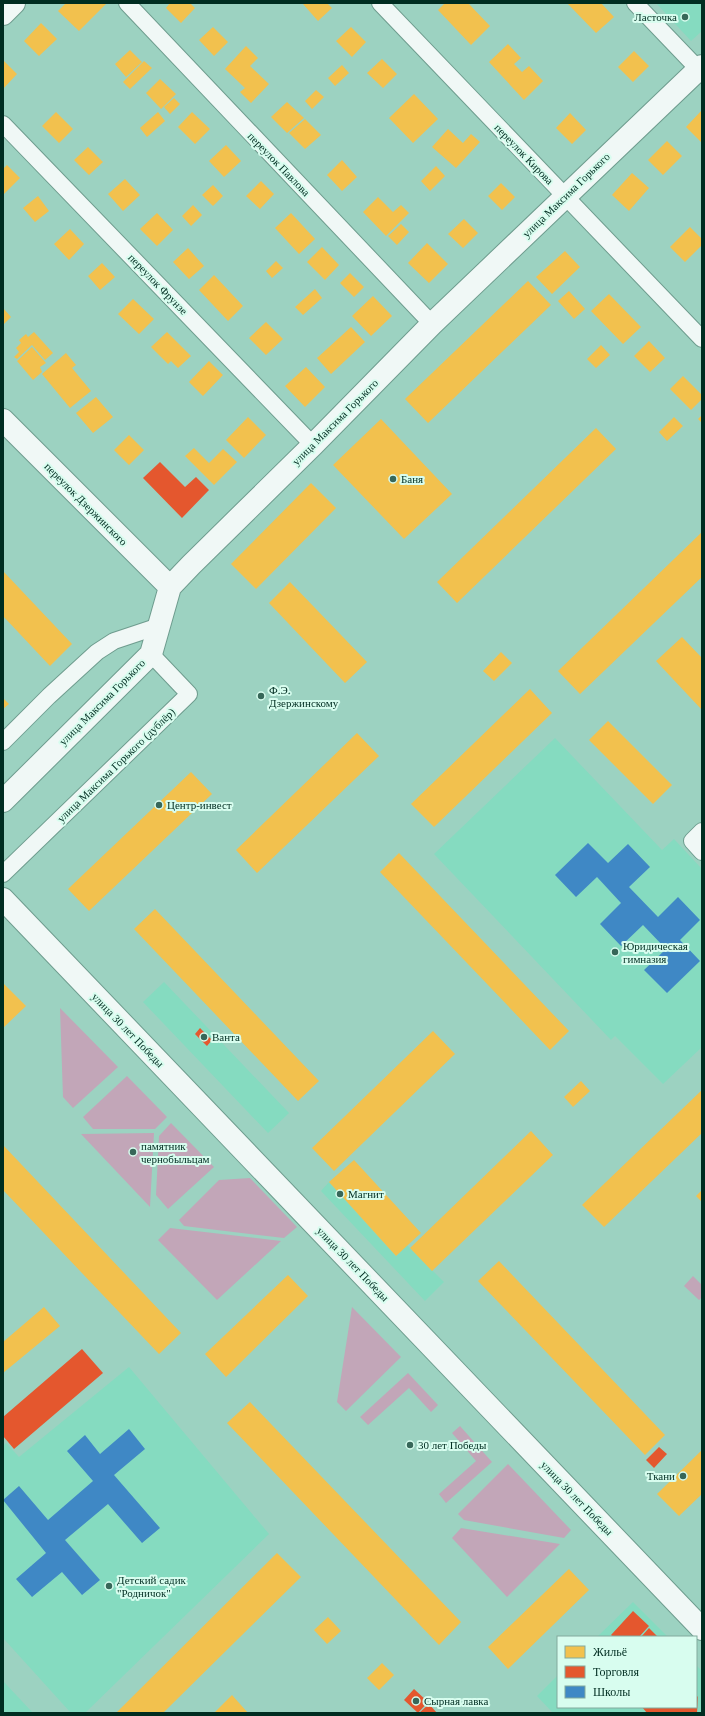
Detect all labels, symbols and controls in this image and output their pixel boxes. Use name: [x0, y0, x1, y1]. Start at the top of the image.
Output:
place label: Ласточка: [634, 11, 677, 23]
marker: Ласточка: [680, 12, 690, 22]
street label: переулок Кирова: [492, 121, 556, 187]
street label: переулок Павлова: [246, 130, 312, 198]
street label: улица Максима Горького: [520, 150, 612, 240]
street label: переулок Фрунзе: [126, 251, 190, 317]
street label: улица Максима Горького: [290, 376, 381, 467]
street label: переулок Дзержинского: [42, 460, 130, 548]
place label: Баня: [401, 473, 423, 485]
marker: Баня: [388, 474, 398, 484]
street label: улица Максима Горького: [57, 656, 148, 747]
place label: Ф.Э. Дзержинскому: [269, 684, 339, 709]
marker: Ф.Э. Дзержинскому: [256, 691, 266, 701]
street label: улица Максима Горького (дублёр): [55, 705, 178, 825]
place label: Центр-инвест: [167, 799, 232, 811]
marker: Центр-инвест: [154, 800, 164, 810]
place label: Юридическая гимназия: [623, 940, 688, 965]
marker: Юридическая гимназия: [610, 947, 620, 957]
street label: улица 30 лет Победы: [90, 991, 167, 1070]
place label: Ванта: [212, 1031, 240, 1043]
marker: Ванта: [199, 1032, 209, 1042]
place label: памятник чернобыльцам: [141, 1140, 210, 1165]
marker: памятник чернобыльцам: [128, 1147, 138, 1157]
place label: Магнит: [348, 1188, 384, 1200]
marker: Магнит: [335, 1189, 345, 1199]
street label: улица 30 лет Победы: [315, 1225, 392, 1304]
place label: 30 лет Победы: [418, 1439, 487, 1451]
marker: 30 лет Победы: [405, 1440, 415, 1450]
street label: улица 30 лет Победы: [539, 1459, 616, 1538]
place label: Ткани: [647, 1470, 675, 1482]
marker: Ткани: [678, 1471, 688, 1481]
place label: Детский садик "Родничок": [117, 1574, 187, 1599]
marker: Детский садик "Родничок": [104, 1581, 114, 1591]
legend: [557, 1636, 697, 1708]
text: Жильё: [593, 1645, 627, 1659]
text: Торговля: [593, 1665, 640, 1679]
text: Школы: [593, 1685, 630, 1699]
place label: Сырная лавка: [424, 1695, 489, 1707]
marker: Сырная лавка: [411, 1696, 421, 1706]

